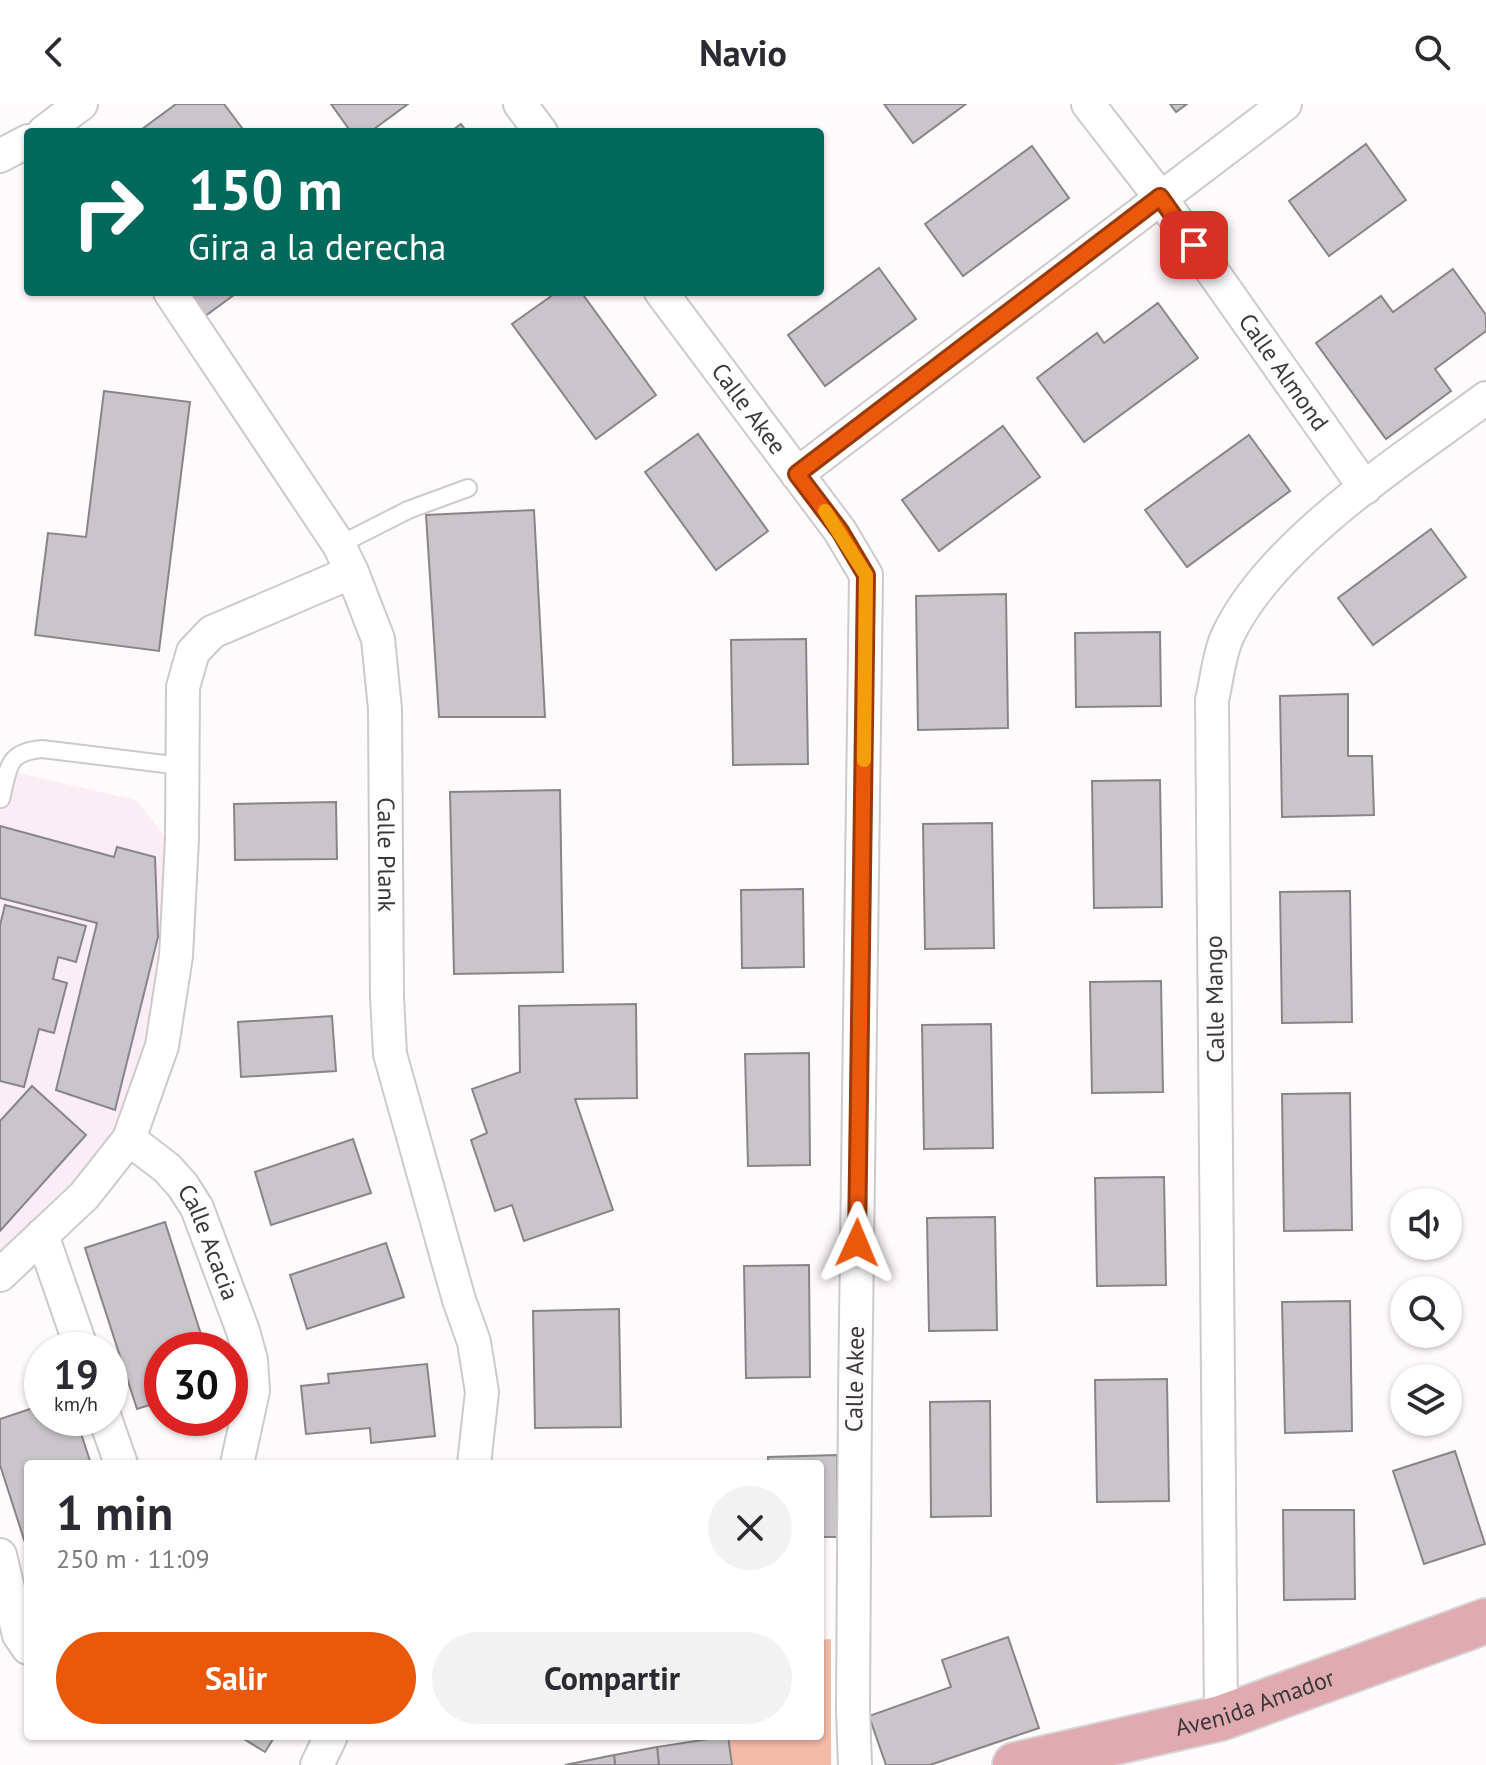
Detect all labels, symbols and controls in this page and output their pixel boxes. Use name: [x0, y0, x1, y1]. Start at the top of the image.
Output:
text: Navio: [699, 29, 787, 76]
icon: back: [32, 30, 76, 74]
icon: search: [1410, 30, 1454, 74]
text: 150 m: [188, 153, 343, 225]
icon: right: [56, 160, 160, 264]
pin: [1160, 211, 1228, 279]
text: Gira a la derecha: [188, 223, 446, 270]
icon: arrive: [1172, 223, 1216, 267]
street label: Calle Almond: [1232, 307, 1336, 437]
street label: Calle Akee: [705, 357, 793, 460]
street label: Calle Plank: [371, 797, 402, 913]
street label: Calle Mango: [1198, 935, 1231, 1063]
street label: Calle Acacia: [171, 1178, 246, 1304]
map controls: [1390, 1188, 1462, 1436]
button: sound: [1390, 1188, 1462, 1260]
position arrow: [815, 1201, 899, 1285]
button: search: [1390, 1276, 1462, 1348]
street label: Calle Akee: [838, 1326, 871, 1432]
speed limit sign: 30: [144, 1332, 248, 1436]
text: 19: [53, 1348, 99, 1400]
button: layers: [1390, 1364, 1462, 1436]
text: km/h: [54, 1391, 98, 1417]
text: 1 min: [56, 1481, 173, 1543]
button: close: [708, 1486, 792, 1570]
text: 250 m · 11:09: [56, 1542, 210, 1575]
button: Salir: [56, 1632, 416, 1724]
button: Compartir: [432, 1632, 792, 1724]
street label: Avenida Amador: [1172, 1662, 1339, 1743]

